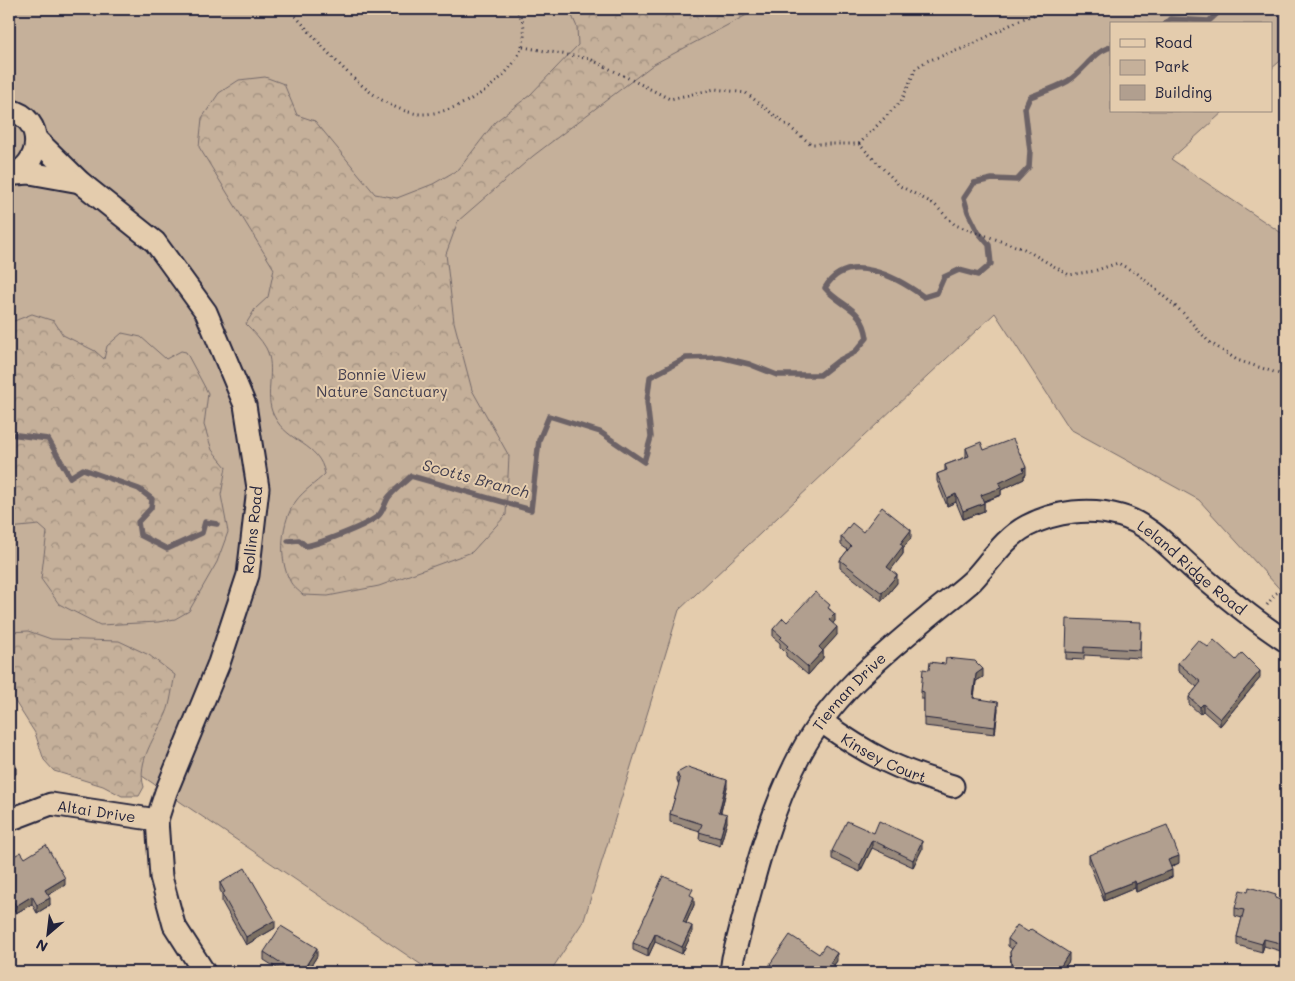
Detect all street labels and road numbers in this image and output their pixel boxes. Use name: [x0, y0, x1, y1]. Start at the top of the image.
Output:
street label: Rollins Road: [237, 485, 267, 575]
street label: Leland Ridge Road: [1134, 515, 1250, 619]
street label: Tiernan Drive: [807, 648, 890, 735]
street label: Kinsey Court: [838, 728, 929, 787]
street label: Altai Drive: [56, 795, 137, 827]

